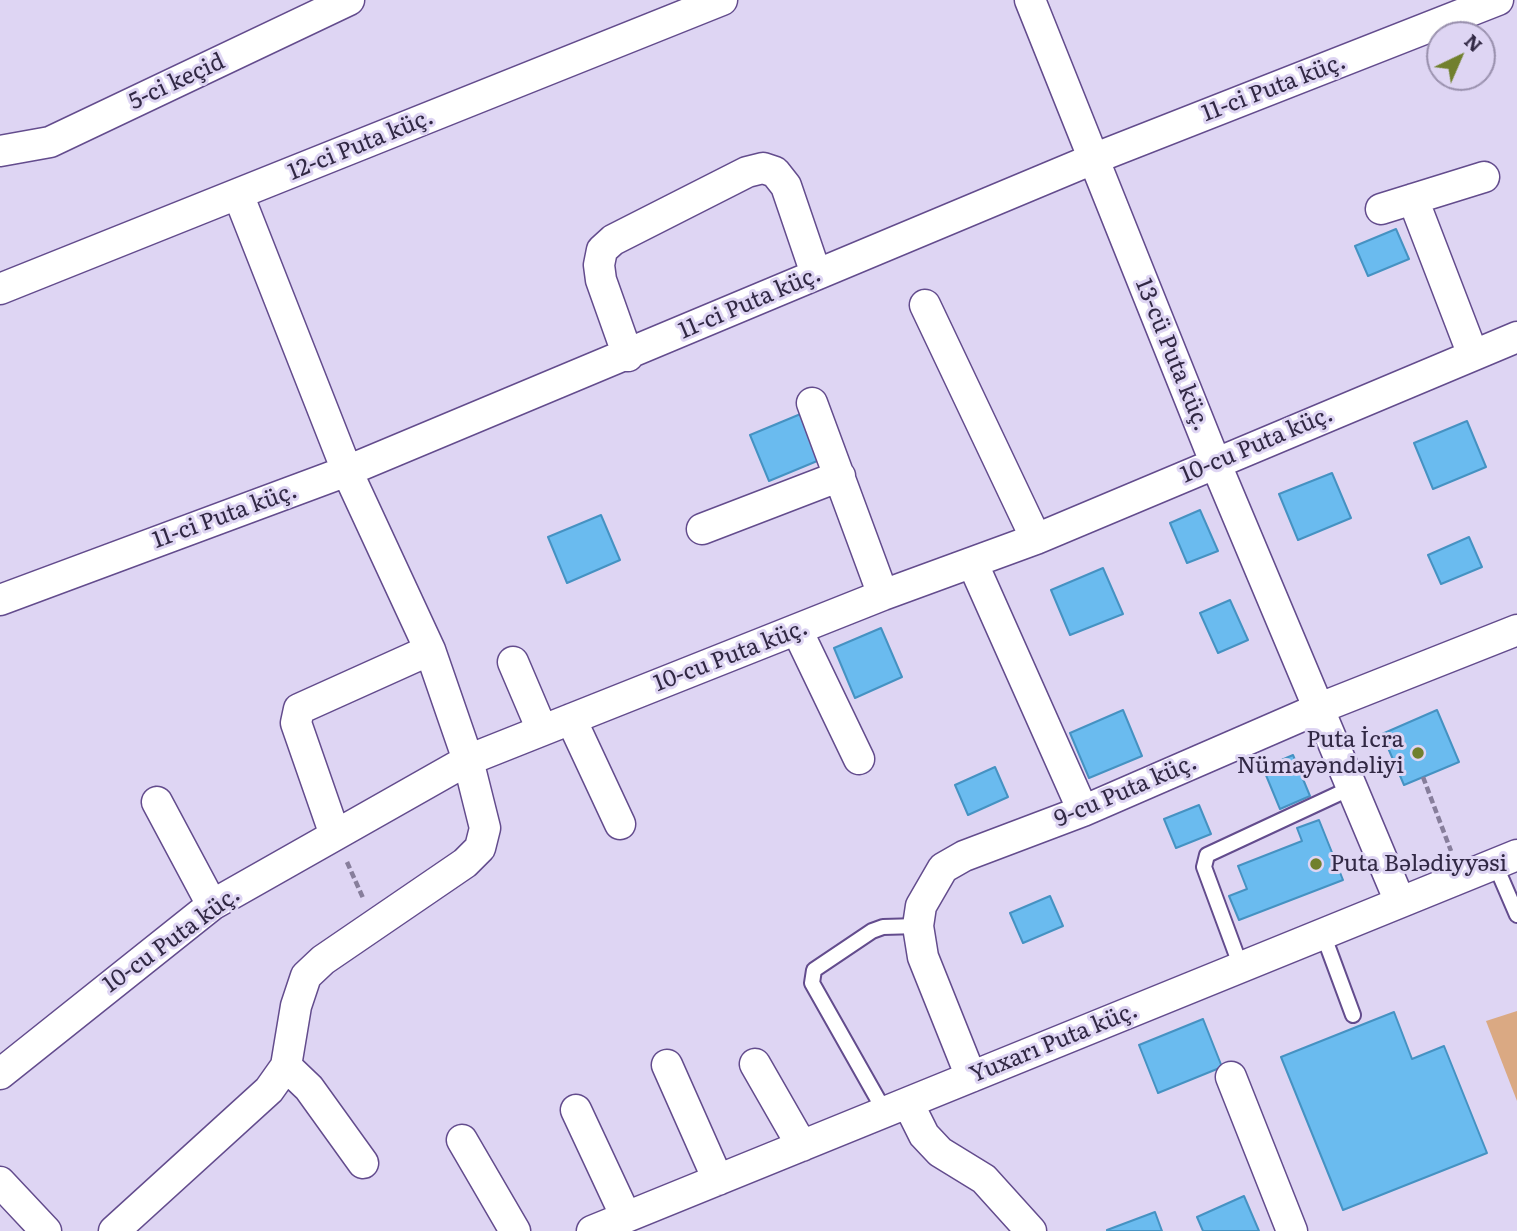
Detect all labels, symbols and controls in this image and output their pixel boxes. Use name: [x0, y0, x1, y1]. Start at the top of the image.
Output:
north arrow: [1426, 21, 1496, 91]
text: N: [1459, 27, 1490, 58]
street label: 5-ci keçid: [125, 48, 229, 116]
street label: 11-ci Puta küç.: [1198, 48, 1350, 128]
street label: 12-ci Puta küç.: [284, 103, 438, 187]
street label: 11-ci Puta küç.: [675, 261, 825, 345]
street label: 13-cü Puta küç.: [1129, 275, 1215, 435]
street label: 10-cu Puta küç.: [1177, 400, 1337, 490]
street label: 11-ci Puta küç.: [149, 477, 301, 555]
street label: 10-cu Puta küç.: [650, 614, 812, 698]
place label: Puta İcra Nümayəndəliyi: [1237, 726, 1404, 780]
marker: Puta İcra Nümayəndəliyi: [1410, 745, 1426, 761]
street label: 9-cu Puta küç.: [1051, 749, 1201, 833]
place label: Puta Bələdiyyəsi: [1330, 850, 1507, 878]
marker: Puta Bələdiyyəsi: [1308, 856, 1324, 872]
street label: 10-cu Puta küç.: [98, 881, 246, 999]
street label: Yuxarı Puta küç.: [966, 997, 1142, 1089]

